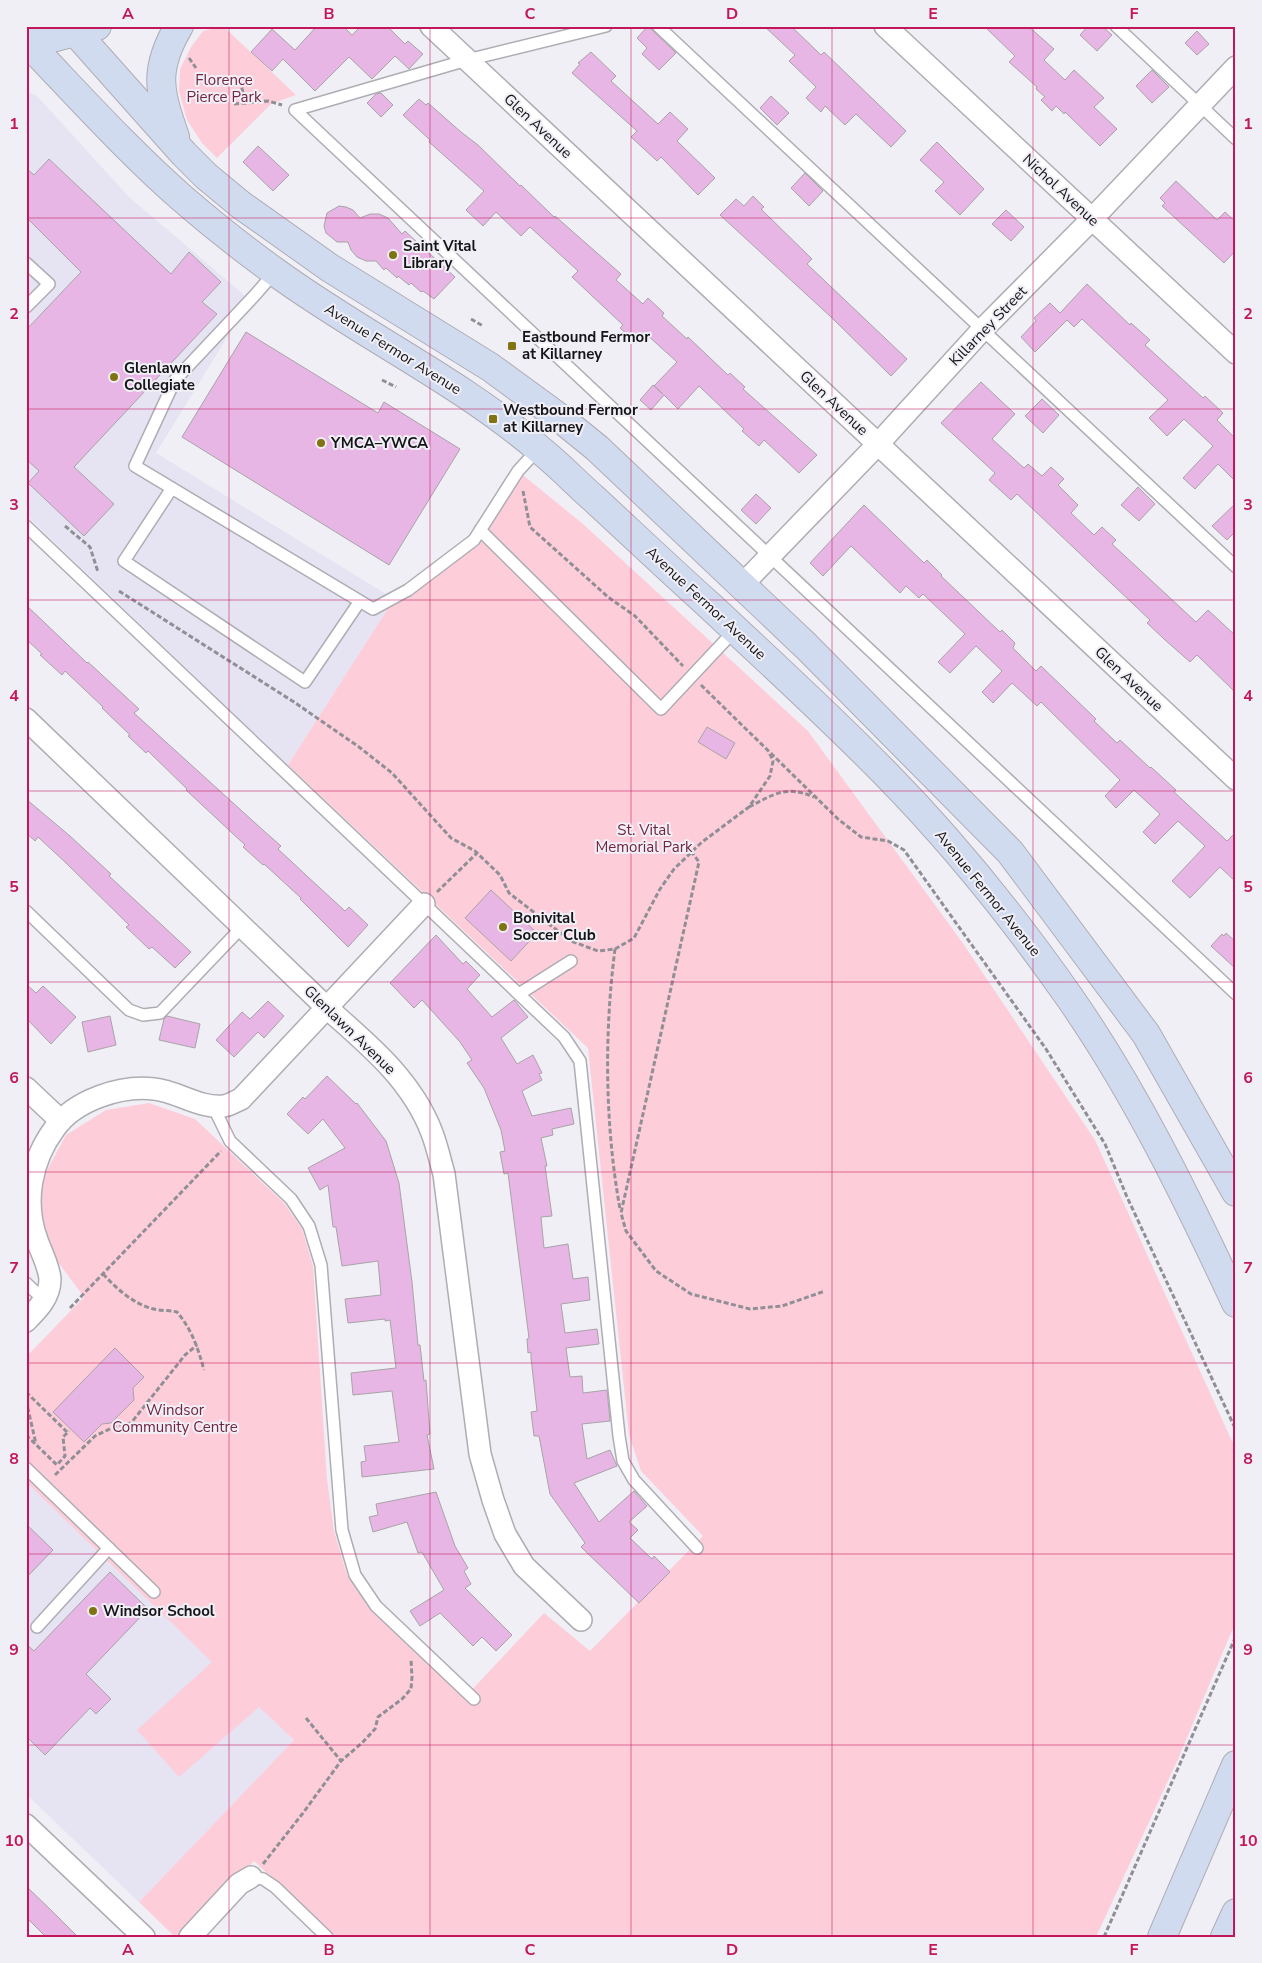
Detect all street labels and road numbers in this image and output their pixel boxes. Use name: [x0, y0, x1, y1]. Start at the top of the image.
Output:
street label: Glen Avenue: [499, 89, 577, 163]
street label: Nichol Avenue: [1018, 149, 1104, 231]
street label: Killarney Street: [945, 281, 1032, 370]
street label: Avenue Fermor Avenue: [321, 299, 465, 399]
street label: Glen Avenue: [795, 366, 873, 440]
street label: Avenue Fermor Avenue: [642, 542, 770, 664]
street label: Glen Avenue: [1090, 642, 1168, 716]
street label: Avenue Fermor Avenue: [931, 825, 1045, 961]
street label: Glenlawn Avenue: [300, 981, 400, 1079]

